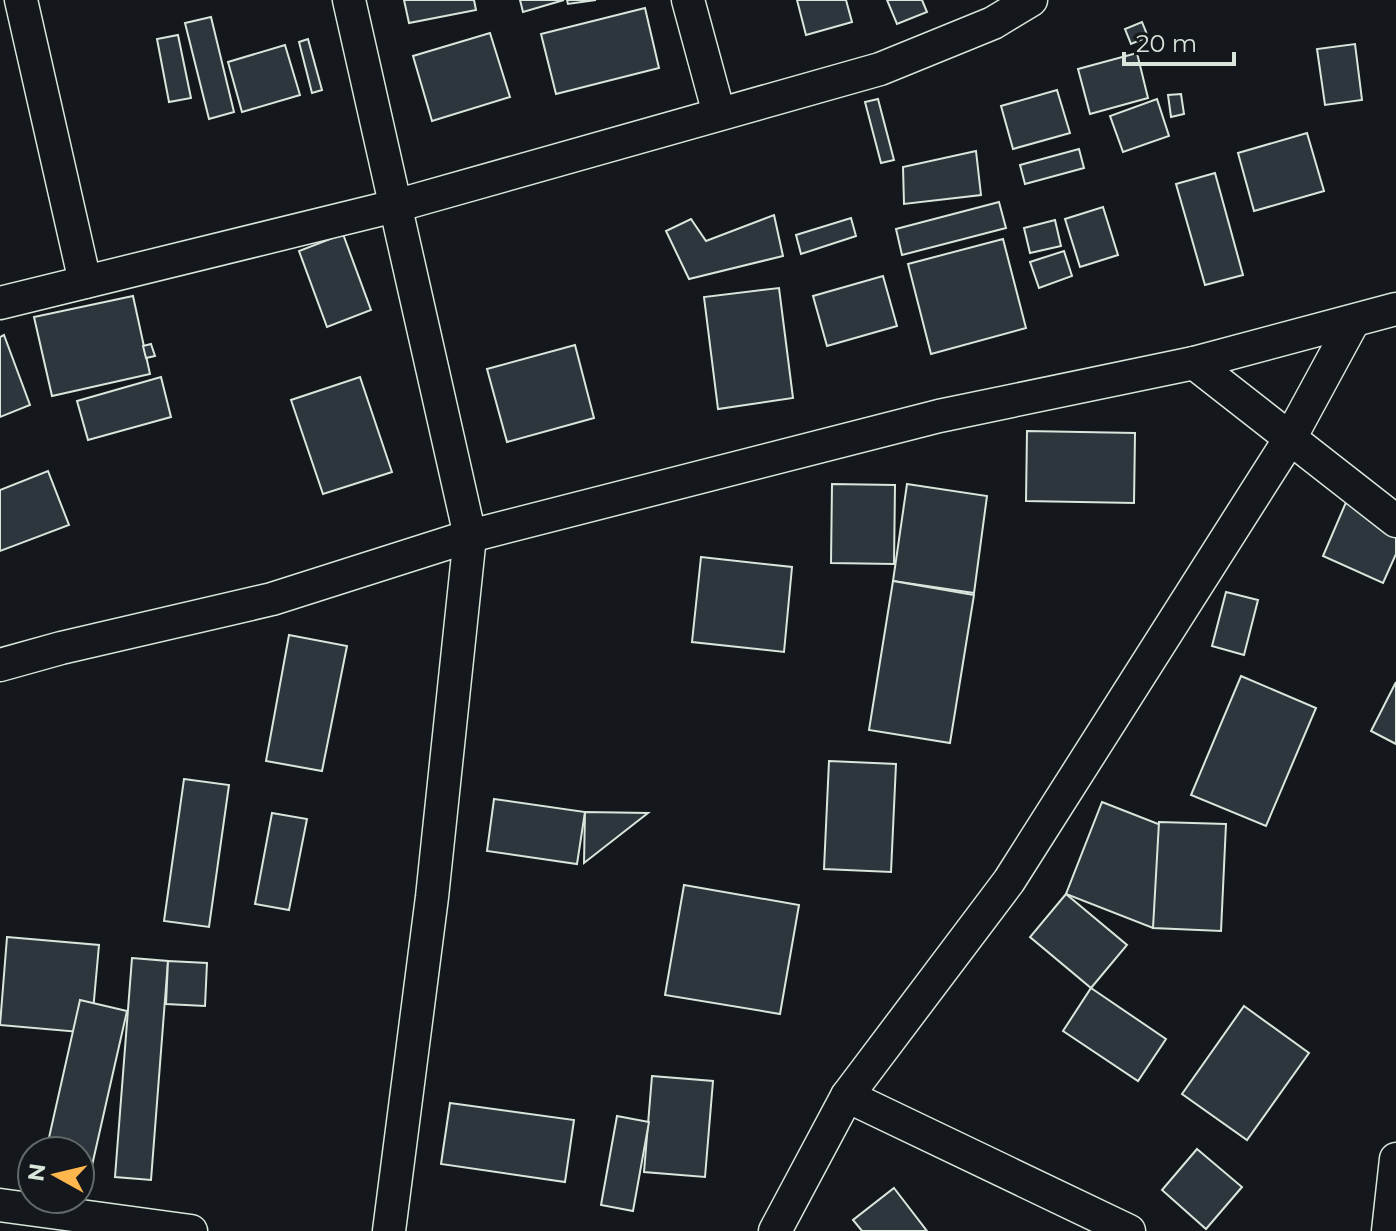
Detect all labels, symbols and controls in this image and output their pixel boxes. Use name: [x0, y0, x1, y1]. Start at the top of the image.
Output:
scale bar: [1124, 16, 1234, 66]
text: 20 m: [1136, 29, 1197, 58]
north arrow: [16, 1135, 96, 1215]
text: N: [22, 1162, 51, 1183]

